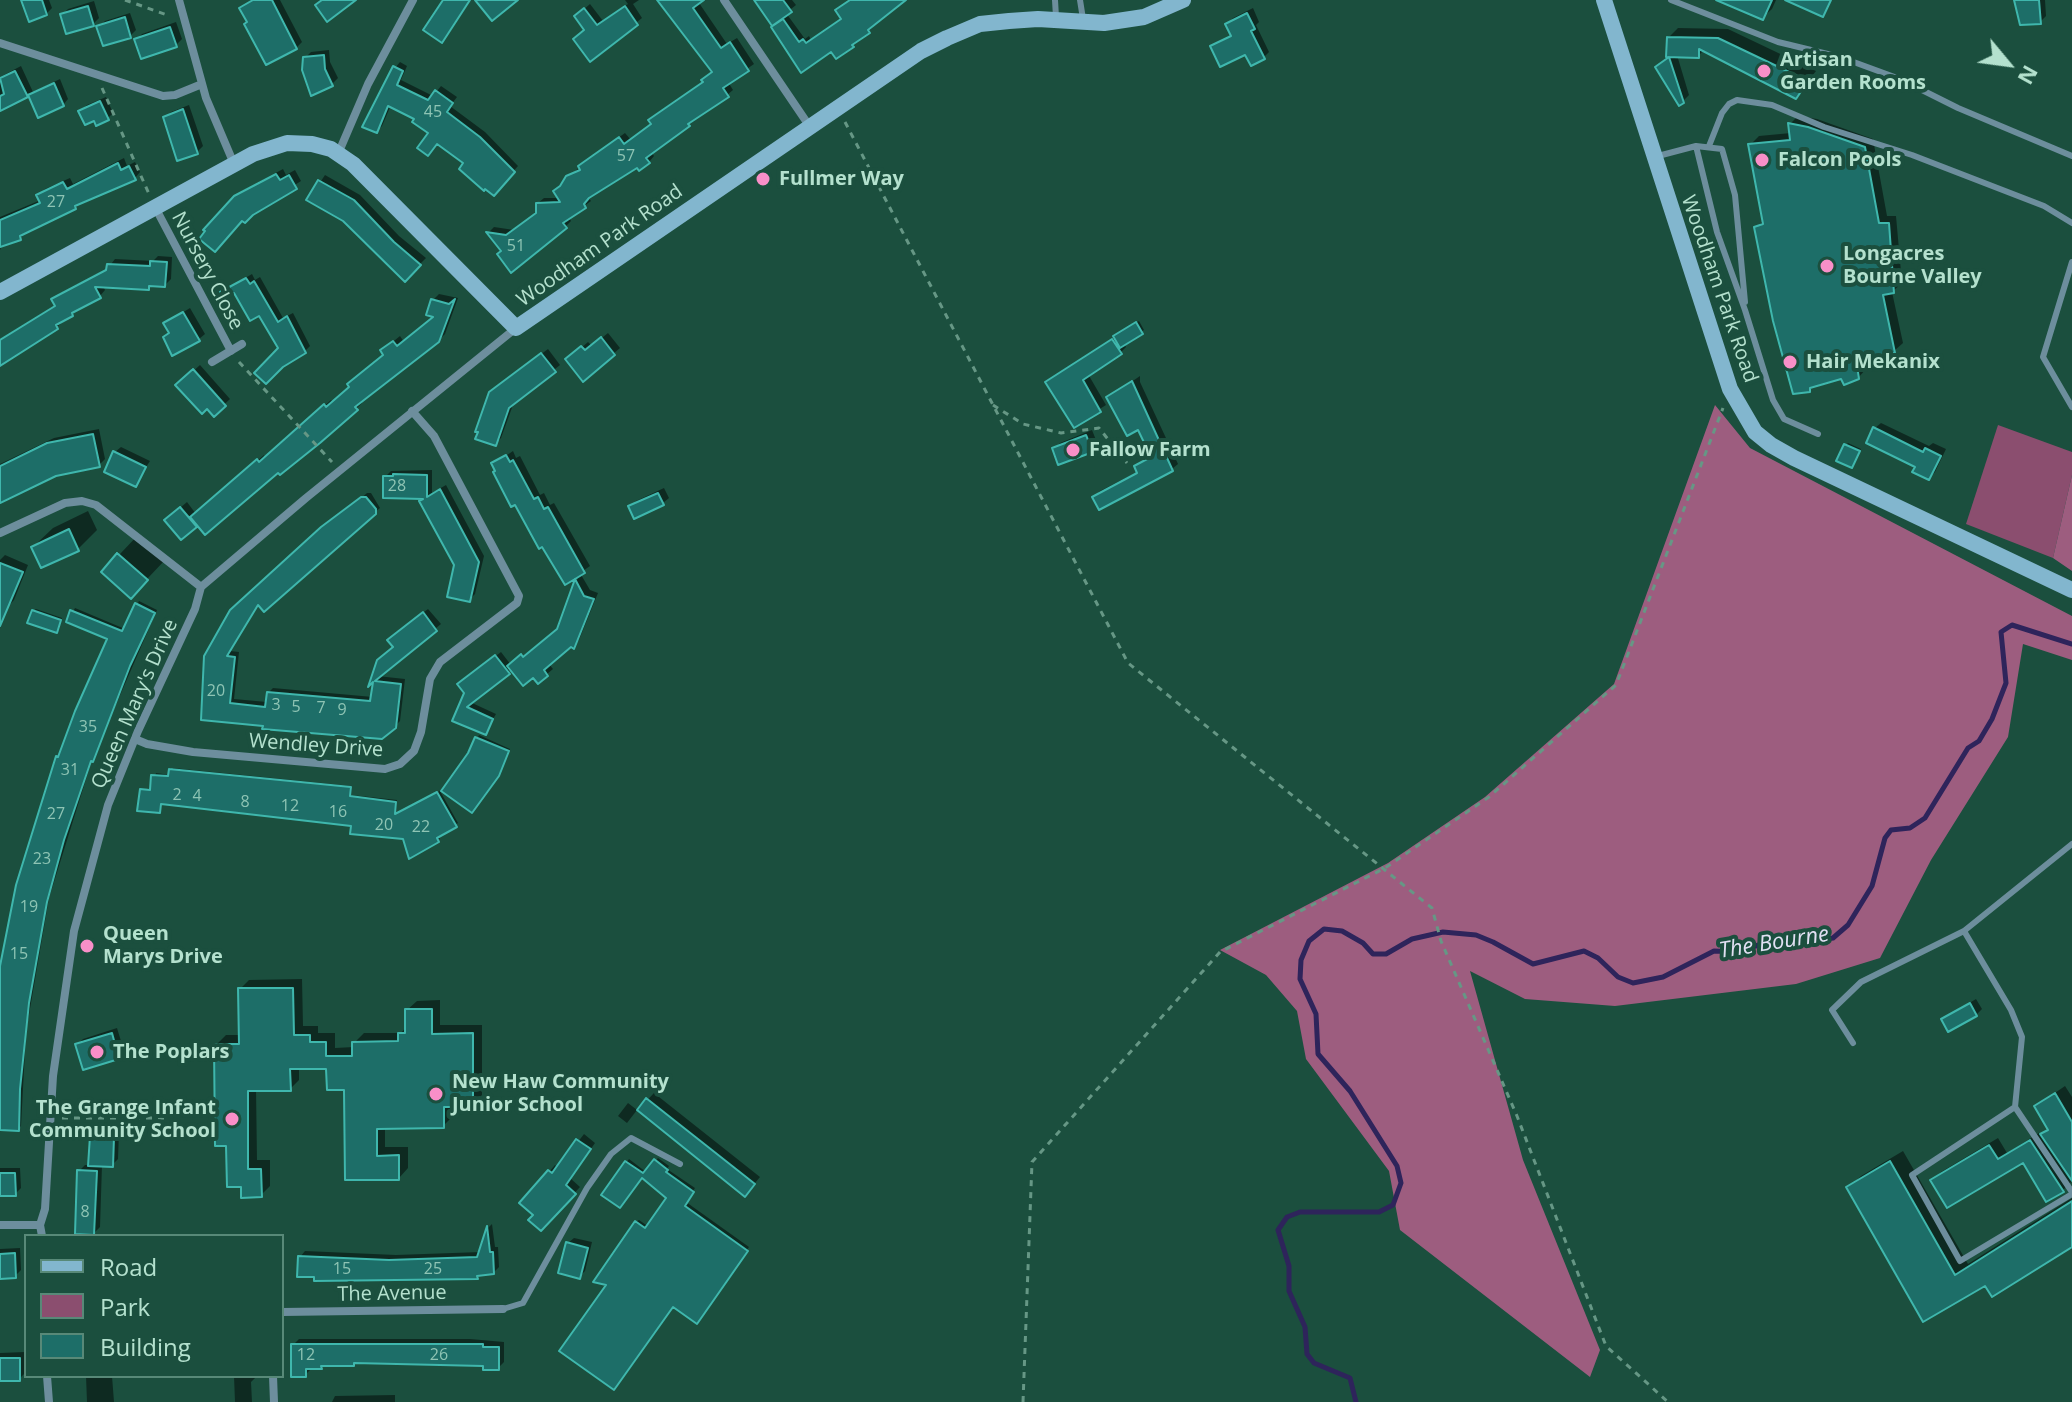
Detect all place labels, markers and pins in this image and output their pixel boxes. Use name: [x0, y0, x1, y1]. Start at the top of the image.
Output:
place label: Artisan Garden Rooms: [1780, 48, 1926, 95]
marker: Artisan Garden Rooms: [1755, 62, 1773, 80]
place label: Falcon Pools: [1778, 148, 1902, 172]
marker: Falcon Pools: [1753, 151, 1771, 169]
place label: Fullmer Way: [779, 167, 904, 191]
marker: Fullmer Way: [754, 170, 772, 188]
place label: Longacres Bourne Valley: [1843, 242, 1982, 289]
marker: Longacres Bourne Valley: [1818, 257, 1836, 275]
place label: Hair Mekanix: [1806, 350, 1940, 374]
marker: Hair Mekanix: [1781, 353, 1799, 371]
place label: Fallow Farm: [1089, 438, 1211, 462]
marker: Fallow Farm: [1064, 441, 1082, 459]
place label: Queen Marys Drive: [103, 922, 223, 969]
marker: Queen Marys Drive: [78, 937, 96, 955]
place label: The Poplars: [113, 1040, 230, 1064]
marker: The Poplars: [88, 1043, 106, 1061]
place label: New Haw Community Junior School: [452, 1070, 669, 1117]
marker: New Haw Community Junior School: [427, 1085, 445, 1103]
place label: The Grange Infant Community School: [29, 1096, 216, 1143]
marker: The Grange Infant Community School: [223, 1110, 241, 1128]

